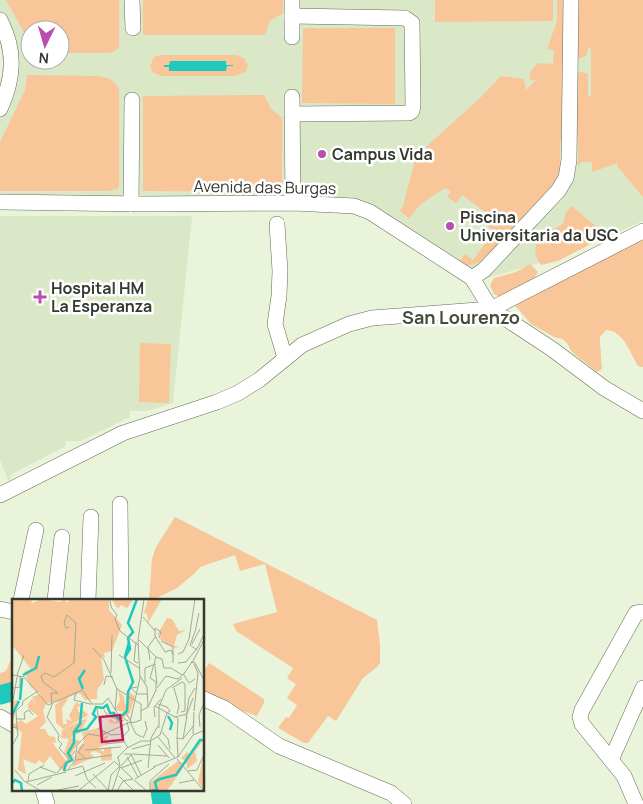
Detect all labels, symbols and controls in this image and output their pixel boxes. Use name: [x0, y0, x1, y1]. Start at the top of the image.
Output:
north arrow: [20, 20, 70, 70]
text: N: [38, 49, 50, 68]
place label: Campus Vida: [332, 143, 433, 165]
marker: Campus Vida: [316, 148, 328, 160]
street label: Avenida das Burgas: [193, 175, 337, 199]
place label: Piscina Universitaria da USC: [460, 206, 619, 246]
marker: Piscina Universitaria da USC: [444, 220, 456, 232]
place label: Hospital HM La Esperanza: [51, 277, 152, 317]
marker: Hospital HM La Esperanza: [33, 290, 47, 304]
district label: San Lourenzo: [402, 305, 520, 329]
inset map: [12, 599, 205, 792]

